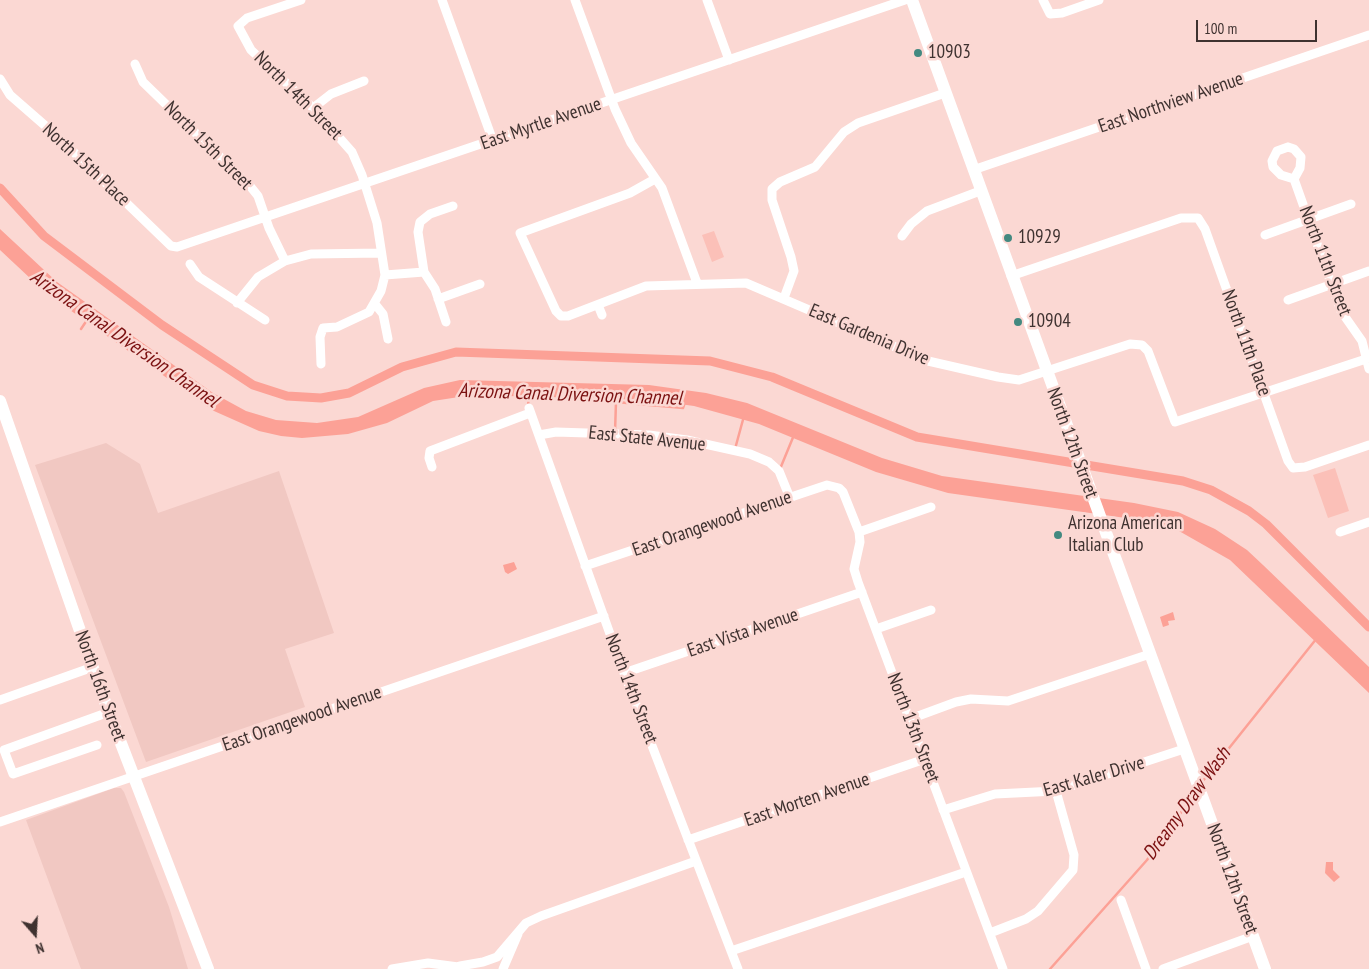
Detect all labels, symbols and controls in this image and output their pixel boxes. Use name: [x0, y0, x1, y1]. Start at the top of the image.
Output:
scale bar: [1199, 10, 1320, 42]
text: 100 m: [1204, 19, 1237, 38]
place label: 10903: [928, 42, 971, 64]
street label: North 14th Street: [249, 47, 347, 145]
marker: 10903: [912, 47, 924, 59]
street label: East Northview Avenue: [1096, 68, 1246, 138]
street label: East Myrtle Avenue: [478, 93, 604, 155]
street label: North 15th Street: [159, 97, 257, 195]
street label: North 15th Place: [38, 119, 134, 211]
street label: North 11th Street: [1294, 203, 1356, 319]
place label: 10929: [1018, 227, 1061, 249]
marker: 10929: [1002, 232, 1014, 244]
water label: Arizona Canal Diversion Channel: [25, 265, 223, 413]
street label: North 11th Place: [1216, 287, 1276, 399]
street label: East Gardenia Drive: [806, 299, 932, 371]
place label: 10904: [1028, 311, 1071, 333]
marker: 10904: [1012, 316, 1024, 328]
water label: Arizona Canal Diversion Channel: [458, 379, 682, 411]
street label: North 12th Street: [1041, 385, 1103, 501]
street label: East State Avenue: [587, 422, 707, 456]
street label: East Orangewood Avenue: [629, 486, 795, 562]
place label: Arizona American Italian Club: [1068, 513, 1182, 557]
marker: Arizona American Italian Club: [1052, 529, 1064, 541]
street label: East Vista Avenue: [685, 603, 801, 663]
street label: North 16th Street: [69, 628, 131, 744]
street label: North 14th Street: [600, 631, 662, 747]
street label: North 13th Street: [882, 670, 944, 786]
street label: East Orangewood Avenue: [219, 681, 385, 757]
water label: Dreamy Draw Wash: [1138, 743, 1236, 865]
street label: East Kaler Drive: [1041, 752, 1147, 802]
street label: East Morten Avenue: [741, 768, 873, 832]
street label: North 12th Street: [1201, 821, 1263, 937]
north arrow: [10, 909, 60, 959]
text: N: [33, 938, 46, 958]

